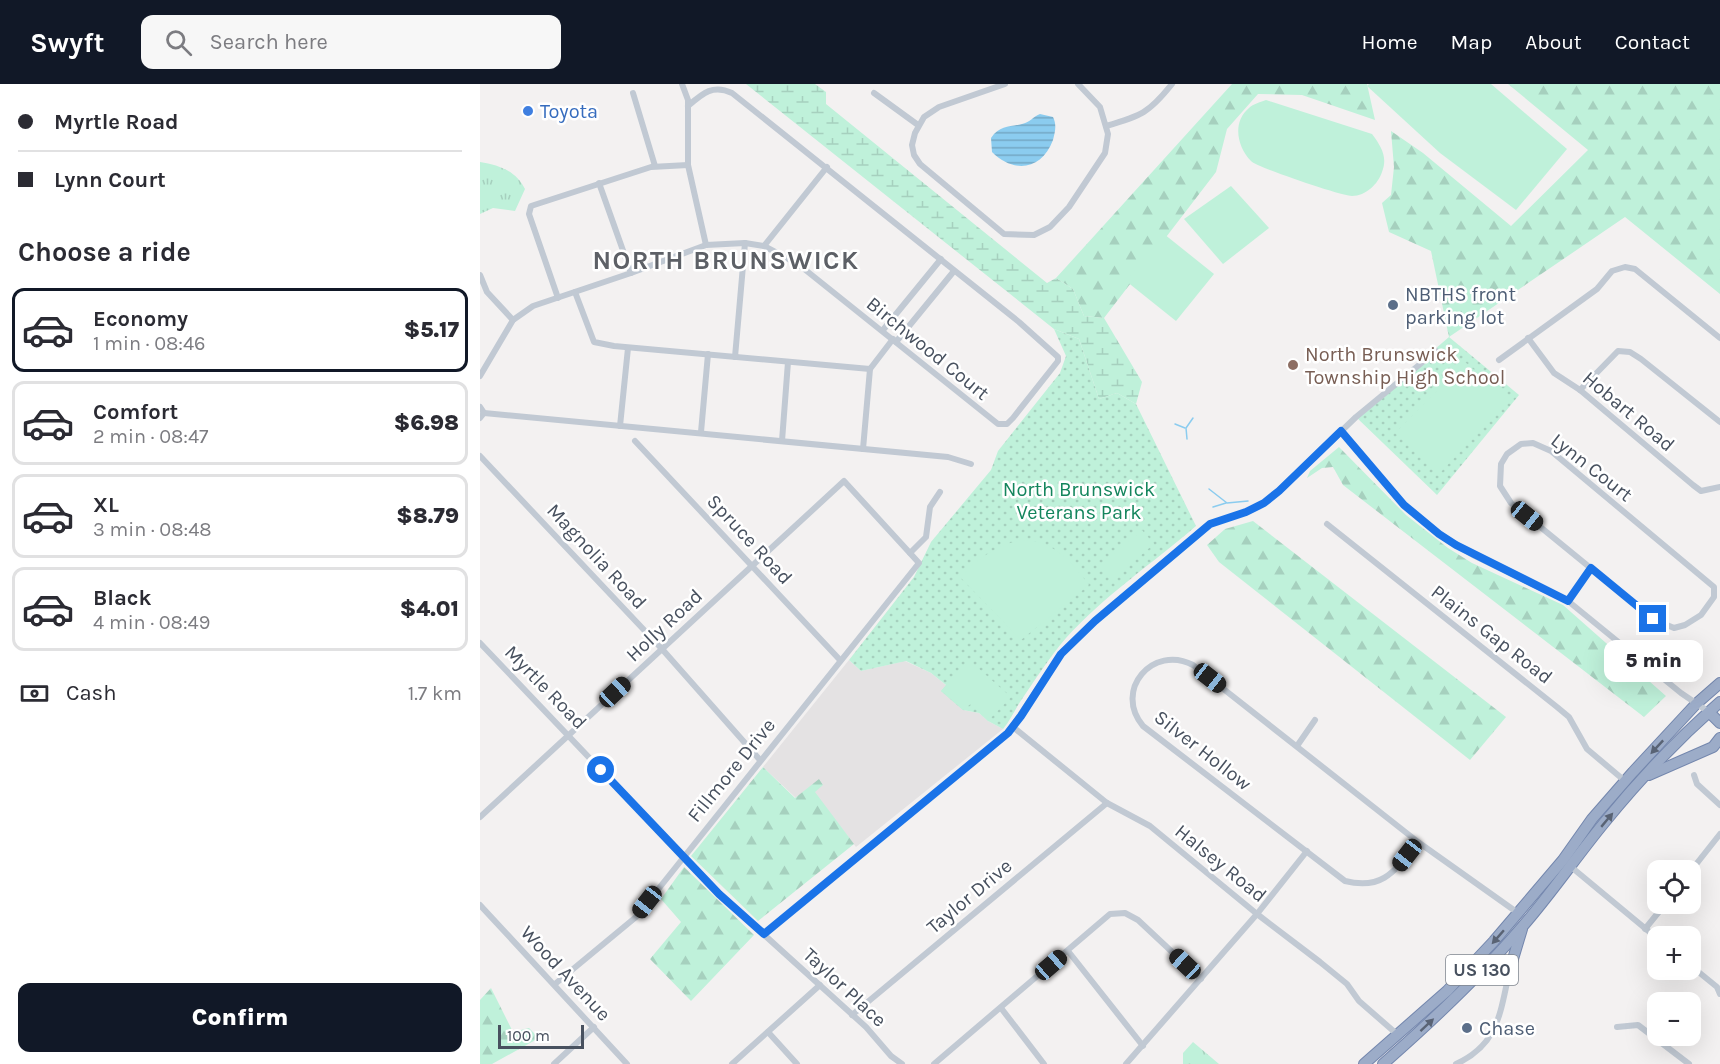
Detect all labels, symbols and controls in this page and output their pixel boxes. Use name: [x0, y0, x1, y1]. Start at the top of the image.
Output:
search box: [141, 15, 561, 69]
text: Swyft: [30, 26, 105, 59]
icon: search: [162, 26, 195, 59]
text: Search here: [210, 29, 328, 55]
text: Home: [1362, 30, 1418, 54]
text: Map: [1451, 30, 1492, 54]
text: About: [1525, 30, 1582, 54]
text: Contact: [1615, 30, 1690, 54]
place label: Toyota: [540, 100, 598, 123]
marker: Toyota: [521, 104, 535, 118]
text: Myrtle Road: [54, 109, 179, 135]
text: Lynn Court: [54, 167, 166, 193]
text: Choose a ride: [18, 236, 191, 268]
district label: NORTH BRUNSWICK: [592, 245, 860, 276]
place label: NBTHS front parking lot: [1405, 283, 1516, 329]
street label: Birchwood Court: [862, 292, 994, 405]
marker: NBTHS front parking lot: [1386, 298, 1400, 312]
icon: car: [21, 303, 75, 357]
text: Economy: [93, 306, 188, 332]
text: $5.17: [404, 317, 459, 343]
text: 1 min · 08:46: [93, 332, 206, 355]
place label: North Brunswick Township High School: [1305, 343, 1505, 389]
marker: North Brunswick Township High School: [1286, 358, 1300, 372]
street label: Hobart Road: [1578, 366, 1679, 456]
icon: car: [21, 396, 75, 450]
text: Comfort: [93, 399, 178, 425]
text: $6.98: [394, 410, 459, 436]
text: 2 min · 08:47: [93, 425, 208, 448]
street label: Lynn Court: [1546, 428, 1637, 507]
park label: North Brunswick Veterans Park: [1003, 478, 1155, 524]
icon: car: [21, 489, 75, 543]
street label: Spruce Road: [702, 490, 797, 589]
text: XL: [93, 492, 119, 518]
car: [1507, 498, 1547, 534]
street label: Magnolia Road: [542, 499, 651, 614]
text: $8.79: [396, 503, 459, 529]
text: 3 min · 08:48: [93, 518, 212, 541]
street label: Plains Gap Road: [1427, 580, 1557, 689]
icon: car: [21, 582, 75, 636]
street label: Holly Road: [622, 584, 707, 666]
text: Black: [93, 585, 152, 611]
text: $4.01: [400, 596, 459, 622]
route end: [1639, 605, 1666, 632]
text: 4 min · 08:49: [93, 611, 210, 634]
callout: 5 min: [1604, 640, 1702, 682]
street label: Myrtle Road: [500, 641, 591, 734]
text: 5 min: [1625, 649, 1682, 672]
car: [1190, 660, 1230, 696]
car: [596, 673, 634, 711]
icon: cash: [18, 677, 51, 710]
text: Cash: [66, 680, 116, 706]
text: 1.7 km: [408, 682, 462, 705]
street label: Silver Hollow: [1150, 705, 1256, 796]
street label: Fillmore Drive: [683, 714, 780, 827]
one-way arrow: [1651, 739, 1664, 754]
route start: [587, 756, 614, 783]
one-way arrow: [1600, 812, 1613, 828]
street label: Halsey Road: [1170, 820, 1271, 907]
car: [1389, 835, 1425, 875]
street label: Taylor Drive: [922, 854, 1016, 939]
map controls: [1647, 860, 1701, 1046]
button: locate: [1647, 860, 1701, 914]
car: [629, 882, 665, 922]
street label: Wood Avenue: [516, 921, 615, 1026]
button: +: [1647, 926, 1701, 980]
one-way arrow: [1492, 929, 1505, 944]
street label: Taylor Place: [798, 943, 891, 1032]
car: [1166, 945, 1204, 983]
car: [1032, 946, 1070, 984]
road number: US 130: [1446, 955, 1518, 985]
button: Confirm: [18, 983, 462, 1052]
button: −: [1647, 992, 1701, 1046]
place label: Chase: [1479, 1017, 1535, 1040]
one-way arrow: [1419, 1019, 1434, 1032]
marker: Chase: [1460, 1021, 1474, 1035]
scale bar: [498, 1022, 584, 1050]
text: 100 m: [507, 1026, 550, 1045]

